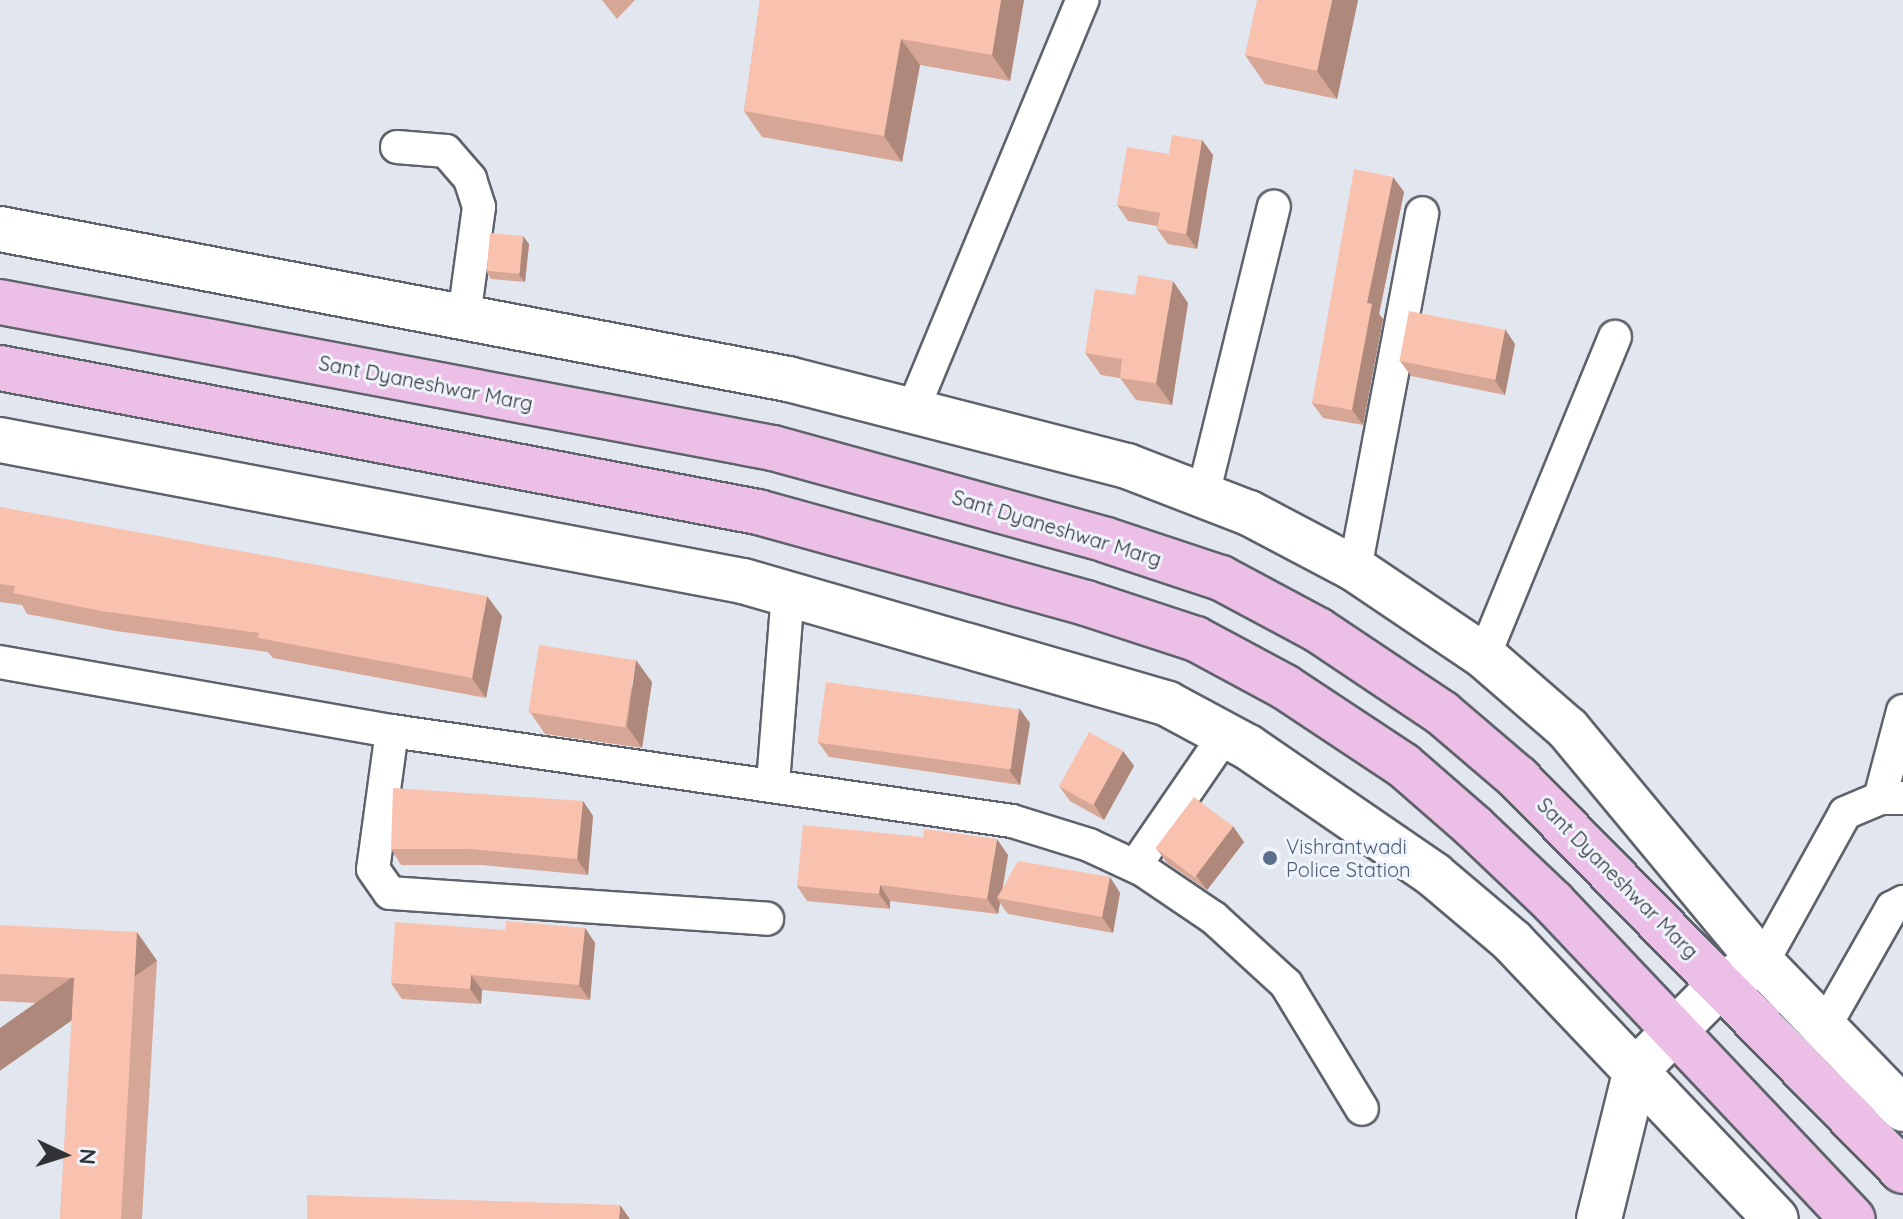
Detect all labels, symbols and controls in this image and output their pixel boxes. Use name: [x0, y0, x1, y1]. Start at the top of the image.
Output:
street label: Sant Dyaneshwar Marg: [317, 350, 535, 416]
street label: Sant Dyaneshwar Marg: [949, 485, 1165, 571]
street label: Sant Dyaneshwar Marg: [1533, 793, 1703, 963]
place label: Vishrantwadi Police Station: [1286, 834, 1411, 881]
marker: Vishrantwadi Police Station: [1261, 849, 1279, 867]
north arrow: [24, 1115, 104, 1195]
text: N: [73, 1148, 102, 1166]

